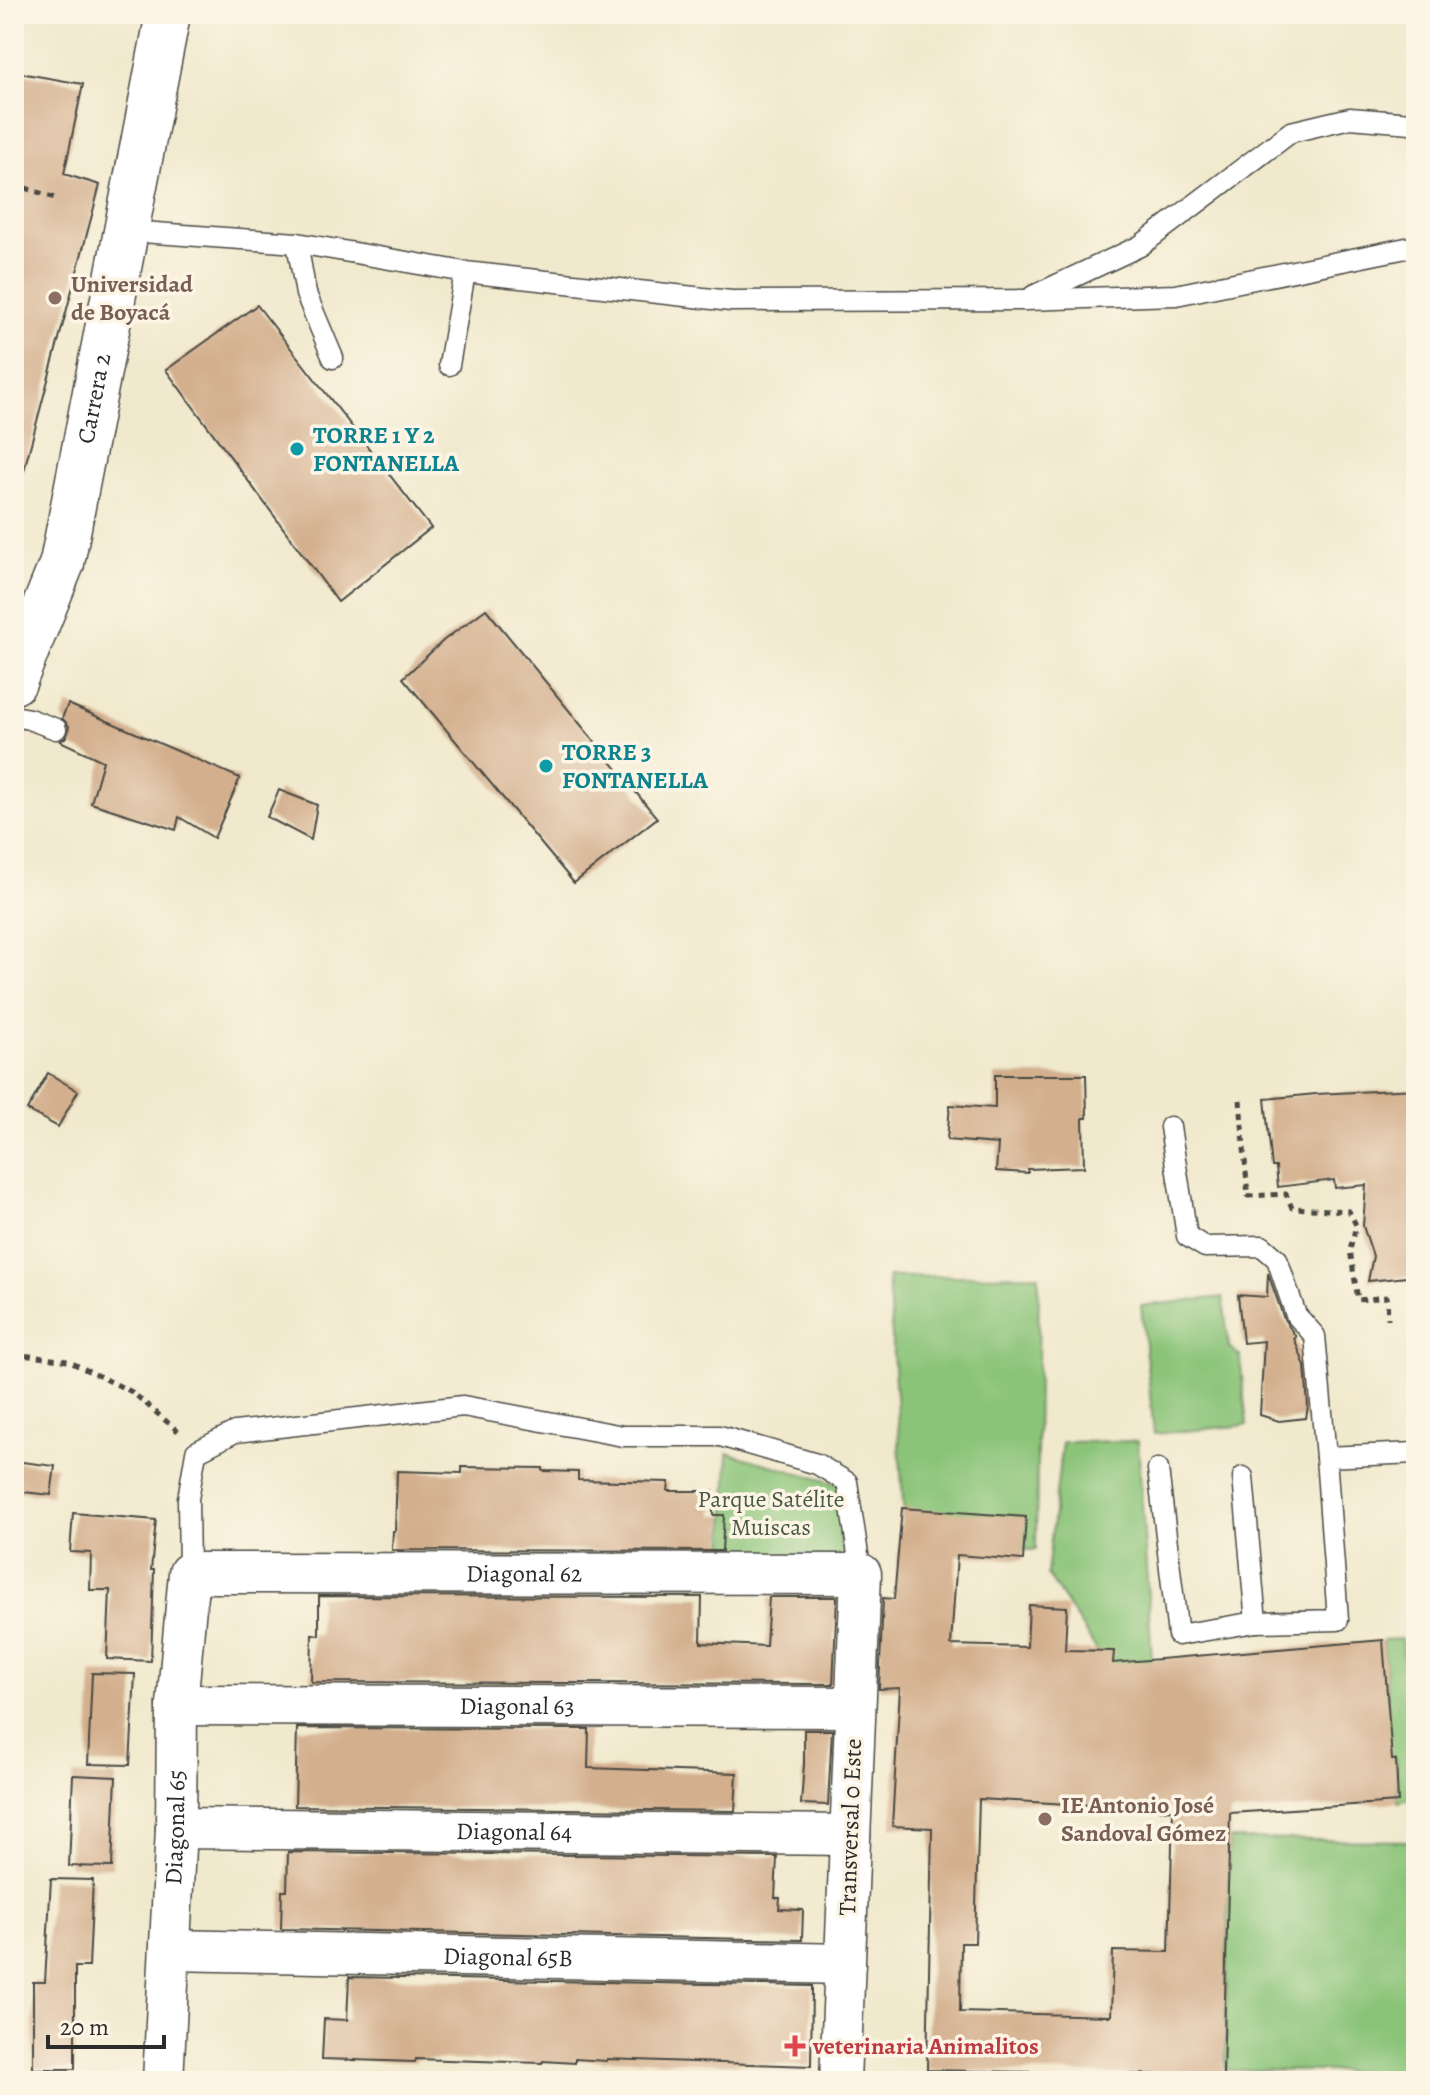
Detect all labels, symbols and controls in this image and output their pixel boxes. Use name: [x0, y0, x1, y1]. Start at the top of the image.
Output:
place label: Universidad de Boyacá: [71, 268, 193, 328]
marker: Universidad de Boyacá: [46, 289, 64, 307]
street label: Carrera 2: [69, 350, 118, 446]
place label: TORRE 1 Y 2 FONTANELLA: [313, 419, 460, 479]
marker: TORRE 1 Y 2 FONTANELLA: [288, 440, 306, 458]
place label: TORRE 3 FONTANELLA: [562, 736, 709, 796]
marker: TORRE 3 FONTANELLA: [537, 757, 555, 775]
park label: Parque Satélite Muiscas: [697, 1483, 845, 1543]
street label: Diagonal 62: [466, 1557, 582, 1590]
street label: Diagonal 63: [460, 1690, 574, 1722]
street label: Transversal 0 Este: [831, 1738, 869, 1916]
street label: Diagonal 65: [157, 1770, 192, 1886]
place label: IE Antonio José Sandoval Gómez: [1061, 1789, 1226, 1849]
marker: IE Antonio José Sandoval Gómez: [1036, 1810, 1054, 1828]
street label: Diagonal 64: [456, 1815, 572, 1848]
street label: Diagonal 65B: [443, 1940, 573, 1974]
scale bar: [48, 1999, 164, 2049]
text: 20 m: [60, 2011, 109, 2043]
place label: veterinaria Animalitos: [812, 2030, 1039, 2062]
marker: veterinaria Animalitos: [784, 2035, 806, 2057]

